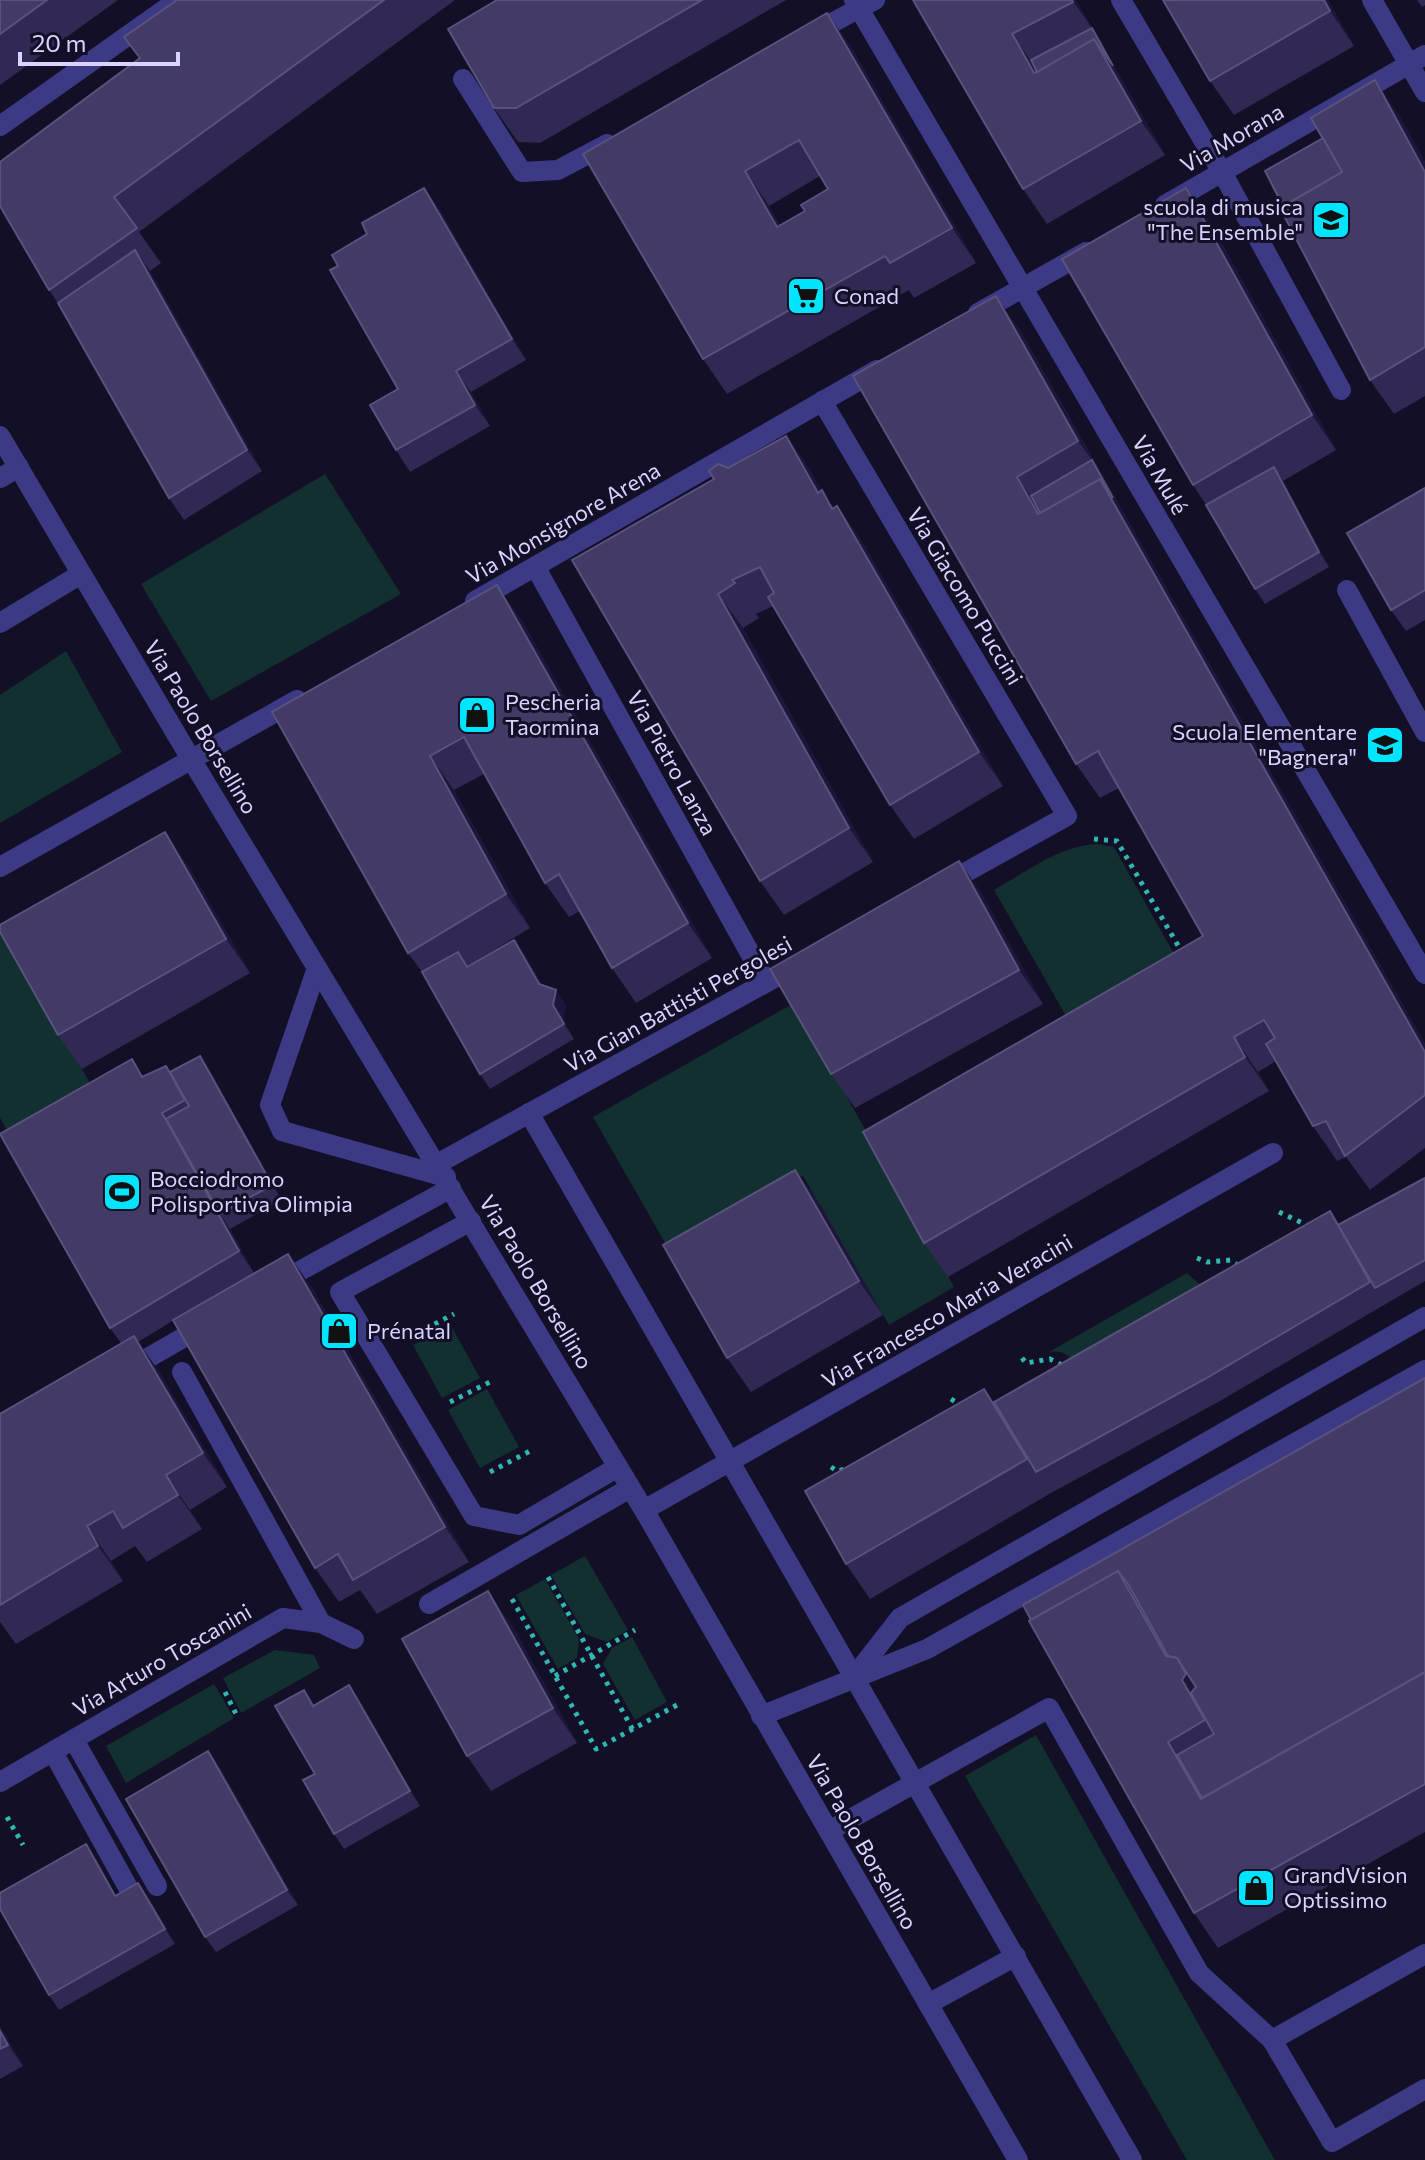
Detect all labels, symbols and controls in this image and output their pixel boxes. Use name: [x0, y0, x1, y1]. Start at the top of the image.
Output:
scale bar: [20, 16, 178, 66]
text: 20 m: [32, 28, 86, 57]
street label: Via Morana: [1175, 97, 1288, 178]
place label: scuola di musica "The Ensemble": [1143, 193, 1303, 245]
school or university icon: scuola di musica "The Ensemble": [1310, 199, 1352, 241]
supermarket icon: Conad: [785, 275, 827, 317]
place label: Conad: [834, 282, 899, 309]
street label: Via Mulé: [1127, 430, 1194, 519]
street label: Via Monsignore Arena: [461, 456, 665, 589]
street label: Via Giacomo Puccini: [902, 502, 1029, 689]
street label: Via Paolo Borsellino: [139, 635, 264, 818]
street label: Via Pietro Lanza: [622, 686, 723, 840]
place label: Pescheria Taormina: [505, 688, 601, 740]
shop icon: Pescheria Taormina: [456, 694, 498, 736]
place label: Scuola Elementare "Bagnera": [1172, 718, 1357, 770]
school or university icon: Scuola Elementare "Bagnera": [1364, 724, 1406, 766]
street label: Via Gian Battisti Pergolesi: [559, 930, 796, 1078]
place label: Bocciodromo Polisportiva Olimpia: [150, 1165, 353, 1217]
sports icon: Bocciodromo Polisportiva Olimpia: [101, 1171, 143, 1213]
street label: Via Paolo Borsellino: [474, 1190, 599, 1373]
street label: Via Francesco Maria Veracini: [817, 1228, 1077, 1393]
shop icon: Prénatal: [318, 1310, 360, 1352]
place label: Prénatal: [367, 1317, 451, 1344]
street label: Via Arturo Toscanini: [68, 1597, 256, 1722]
street label: Via Paolo Borsellino: [801, 1749, 924, 1934]
place label: GrandVision Optissimo: [1284, 1861, 1408, 1913]
shop icon: GrandVision Optissimo: [1235, 1867, 1277, 1909]

